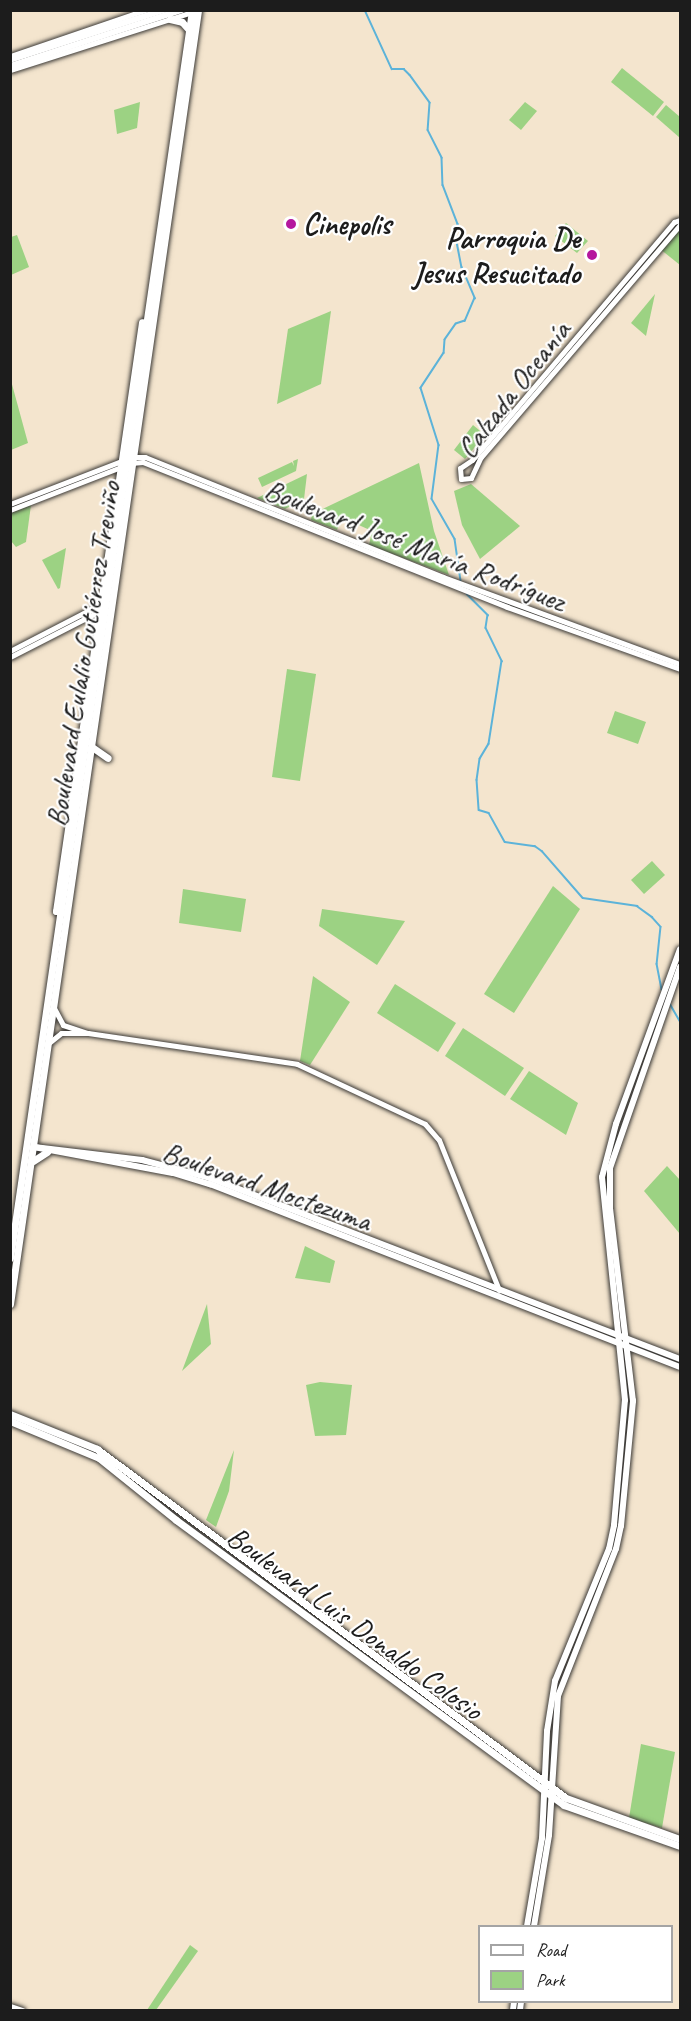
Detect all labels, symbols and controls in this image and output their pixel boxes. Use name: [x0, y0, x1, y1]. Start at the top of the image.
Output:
place label: Cinepolis: [303, 206, 391, 242]
marker: Cinepolis: [284, 217, 298, 231]
place label: Parroquia De Jesus Resucitado: [411, 220, 580, 290]
marker: Parroquia De Jesus Resucitado: [585, 248, 599, 262]
street label: Calzada Oceanía: [448, 313, 578, 465]
street label: Boulevard José María Rodríguez: [260, 471, 570, 619]
street label: Boulevard Eulalio Gutiérrez Treviño: [38, 479, 128, 829]
street label: Boulevard Moctezuma: [158, 1133, 376, 1239]
street label: Boulevard Luis Donaldo Colosio: [221, 1518, 489, 1728]
legend: [478, 1925, 673, 2003]
text: Road: [536, 1939, 566, 1961]
text: Park: [536, 1969, 565, 1991]

